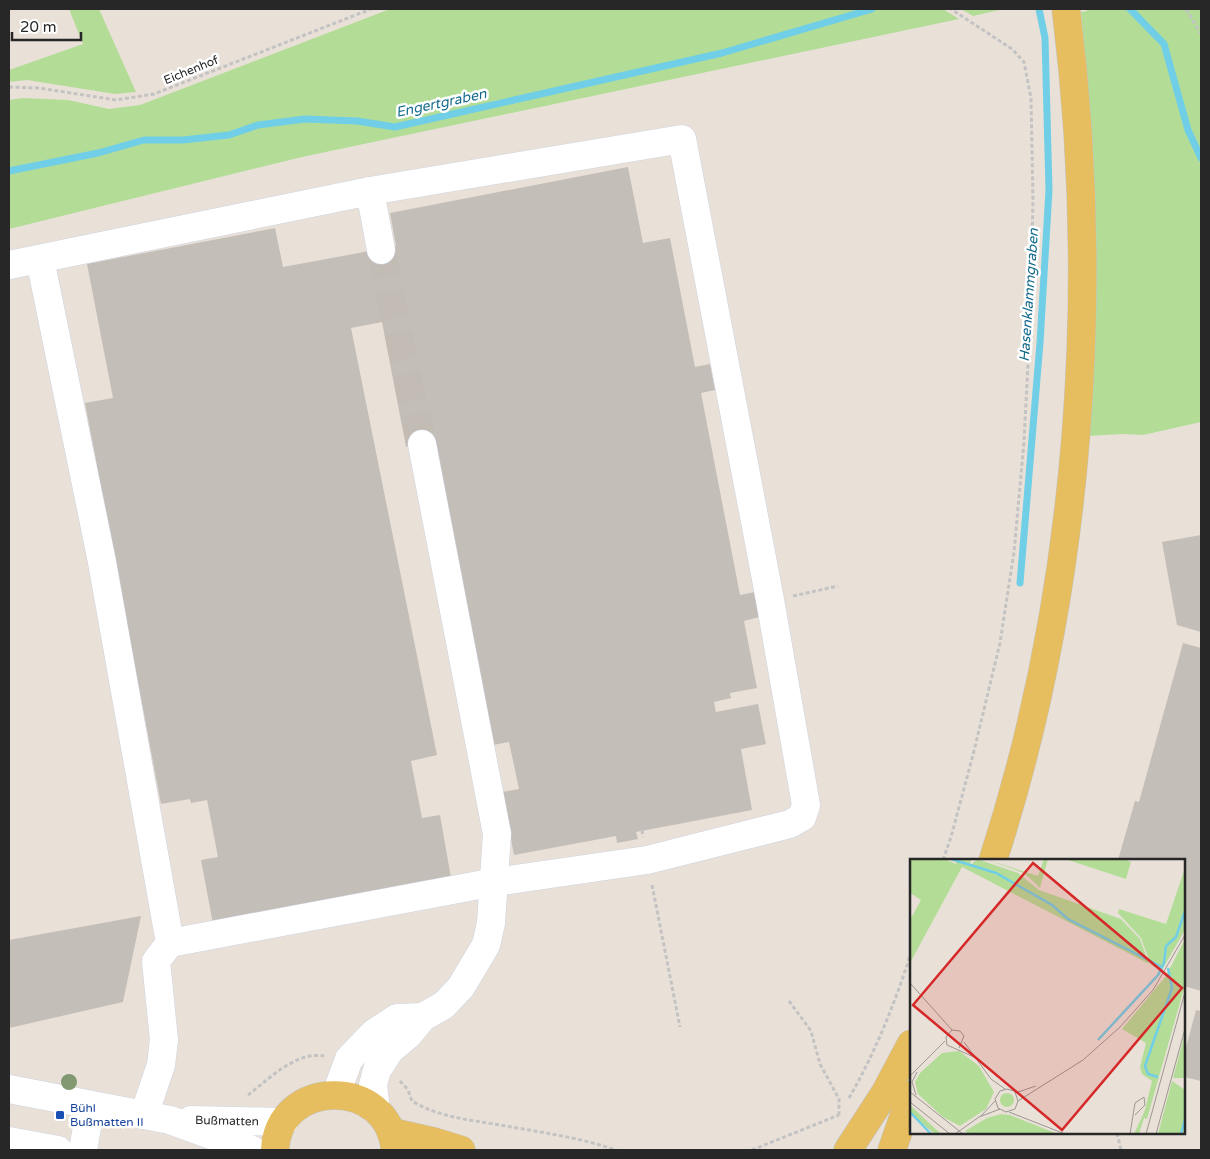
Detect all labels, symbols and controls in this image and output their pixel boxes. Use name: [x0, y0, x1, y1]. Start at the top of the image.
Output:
scale bar: [12, 10, 81, 42]
text: 20 m: [20, 18, 57, 36]
street label: Eichenhof: [162, 53, 221, 87]
water label: Engertgraben: [394, 85, 488, 121]
water label: Hasenklammgraben: [1016, 227, 1042, 362]
inset map: [910, 859, 1185, 1134]
place label: Bühl Bußmatten II: [70, 1101, 144, 1129]
marker: Bühl Bußmatten II: [54, 1109, 66, 1121]
street label: Bußmatten: [195, 1113, 259, 1128]

